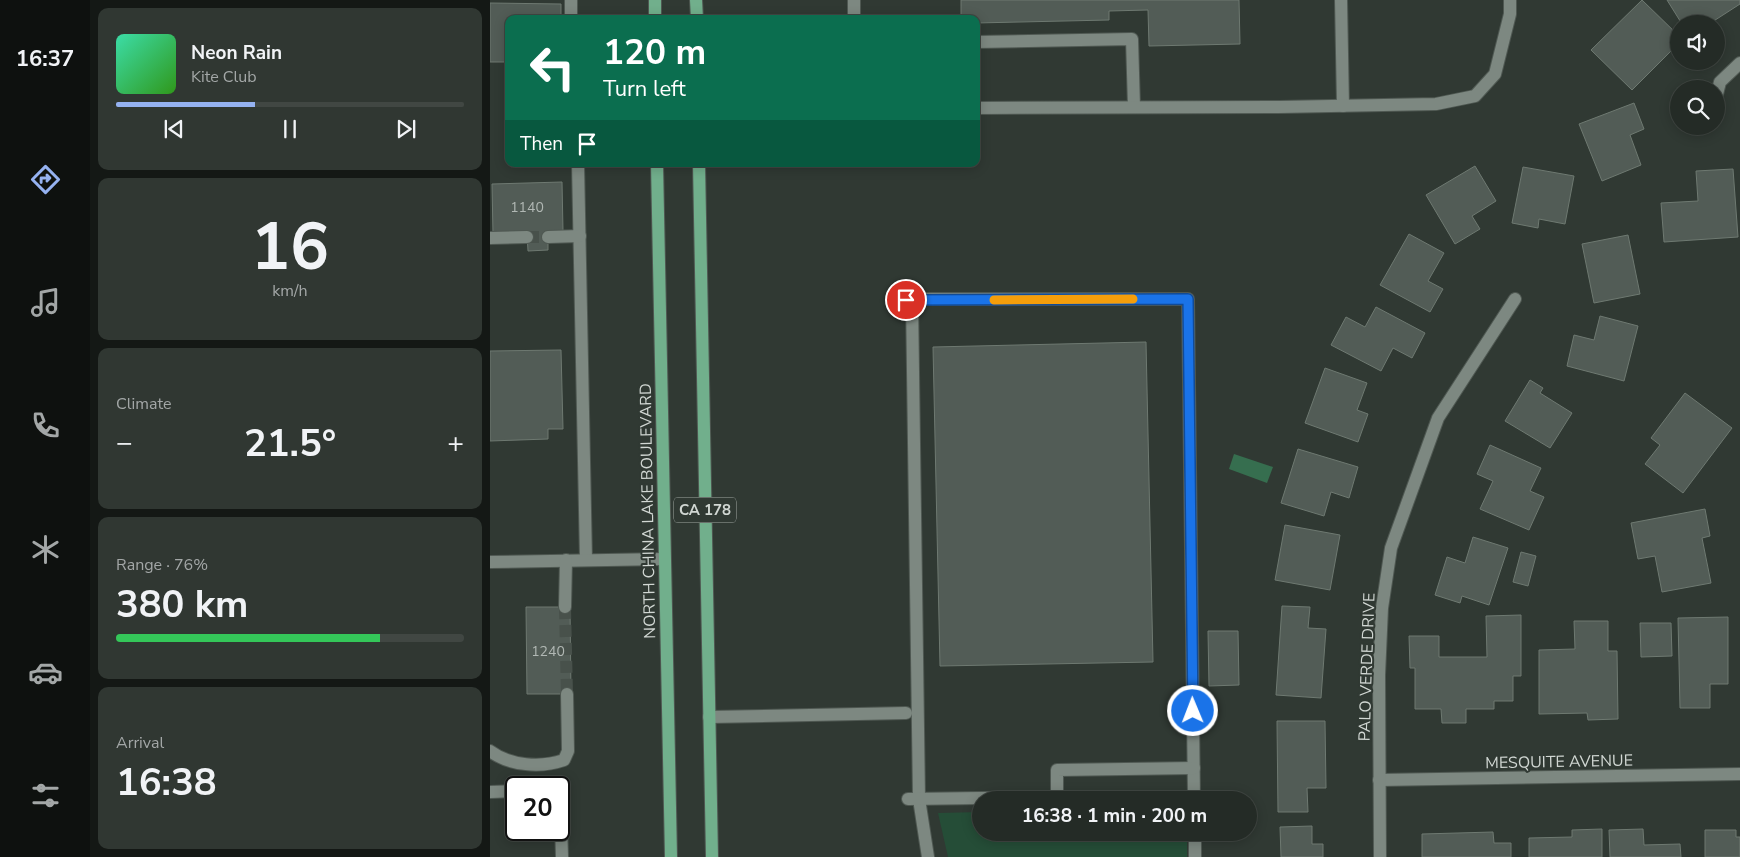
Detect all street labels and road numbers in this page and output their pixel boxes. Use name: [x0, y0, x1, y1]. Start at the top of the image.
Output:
street label: NORTH CHINA LAKE BOULEVARD: [635, 383, 661, 639]
road number: CA 178: [674, 498, 736, 522]
street label: PALO VERDE DRIVE: [1353, 592, 1381, 742]
street label: MESQUITE AVENUE: [1485, 750, 1633, 774]

